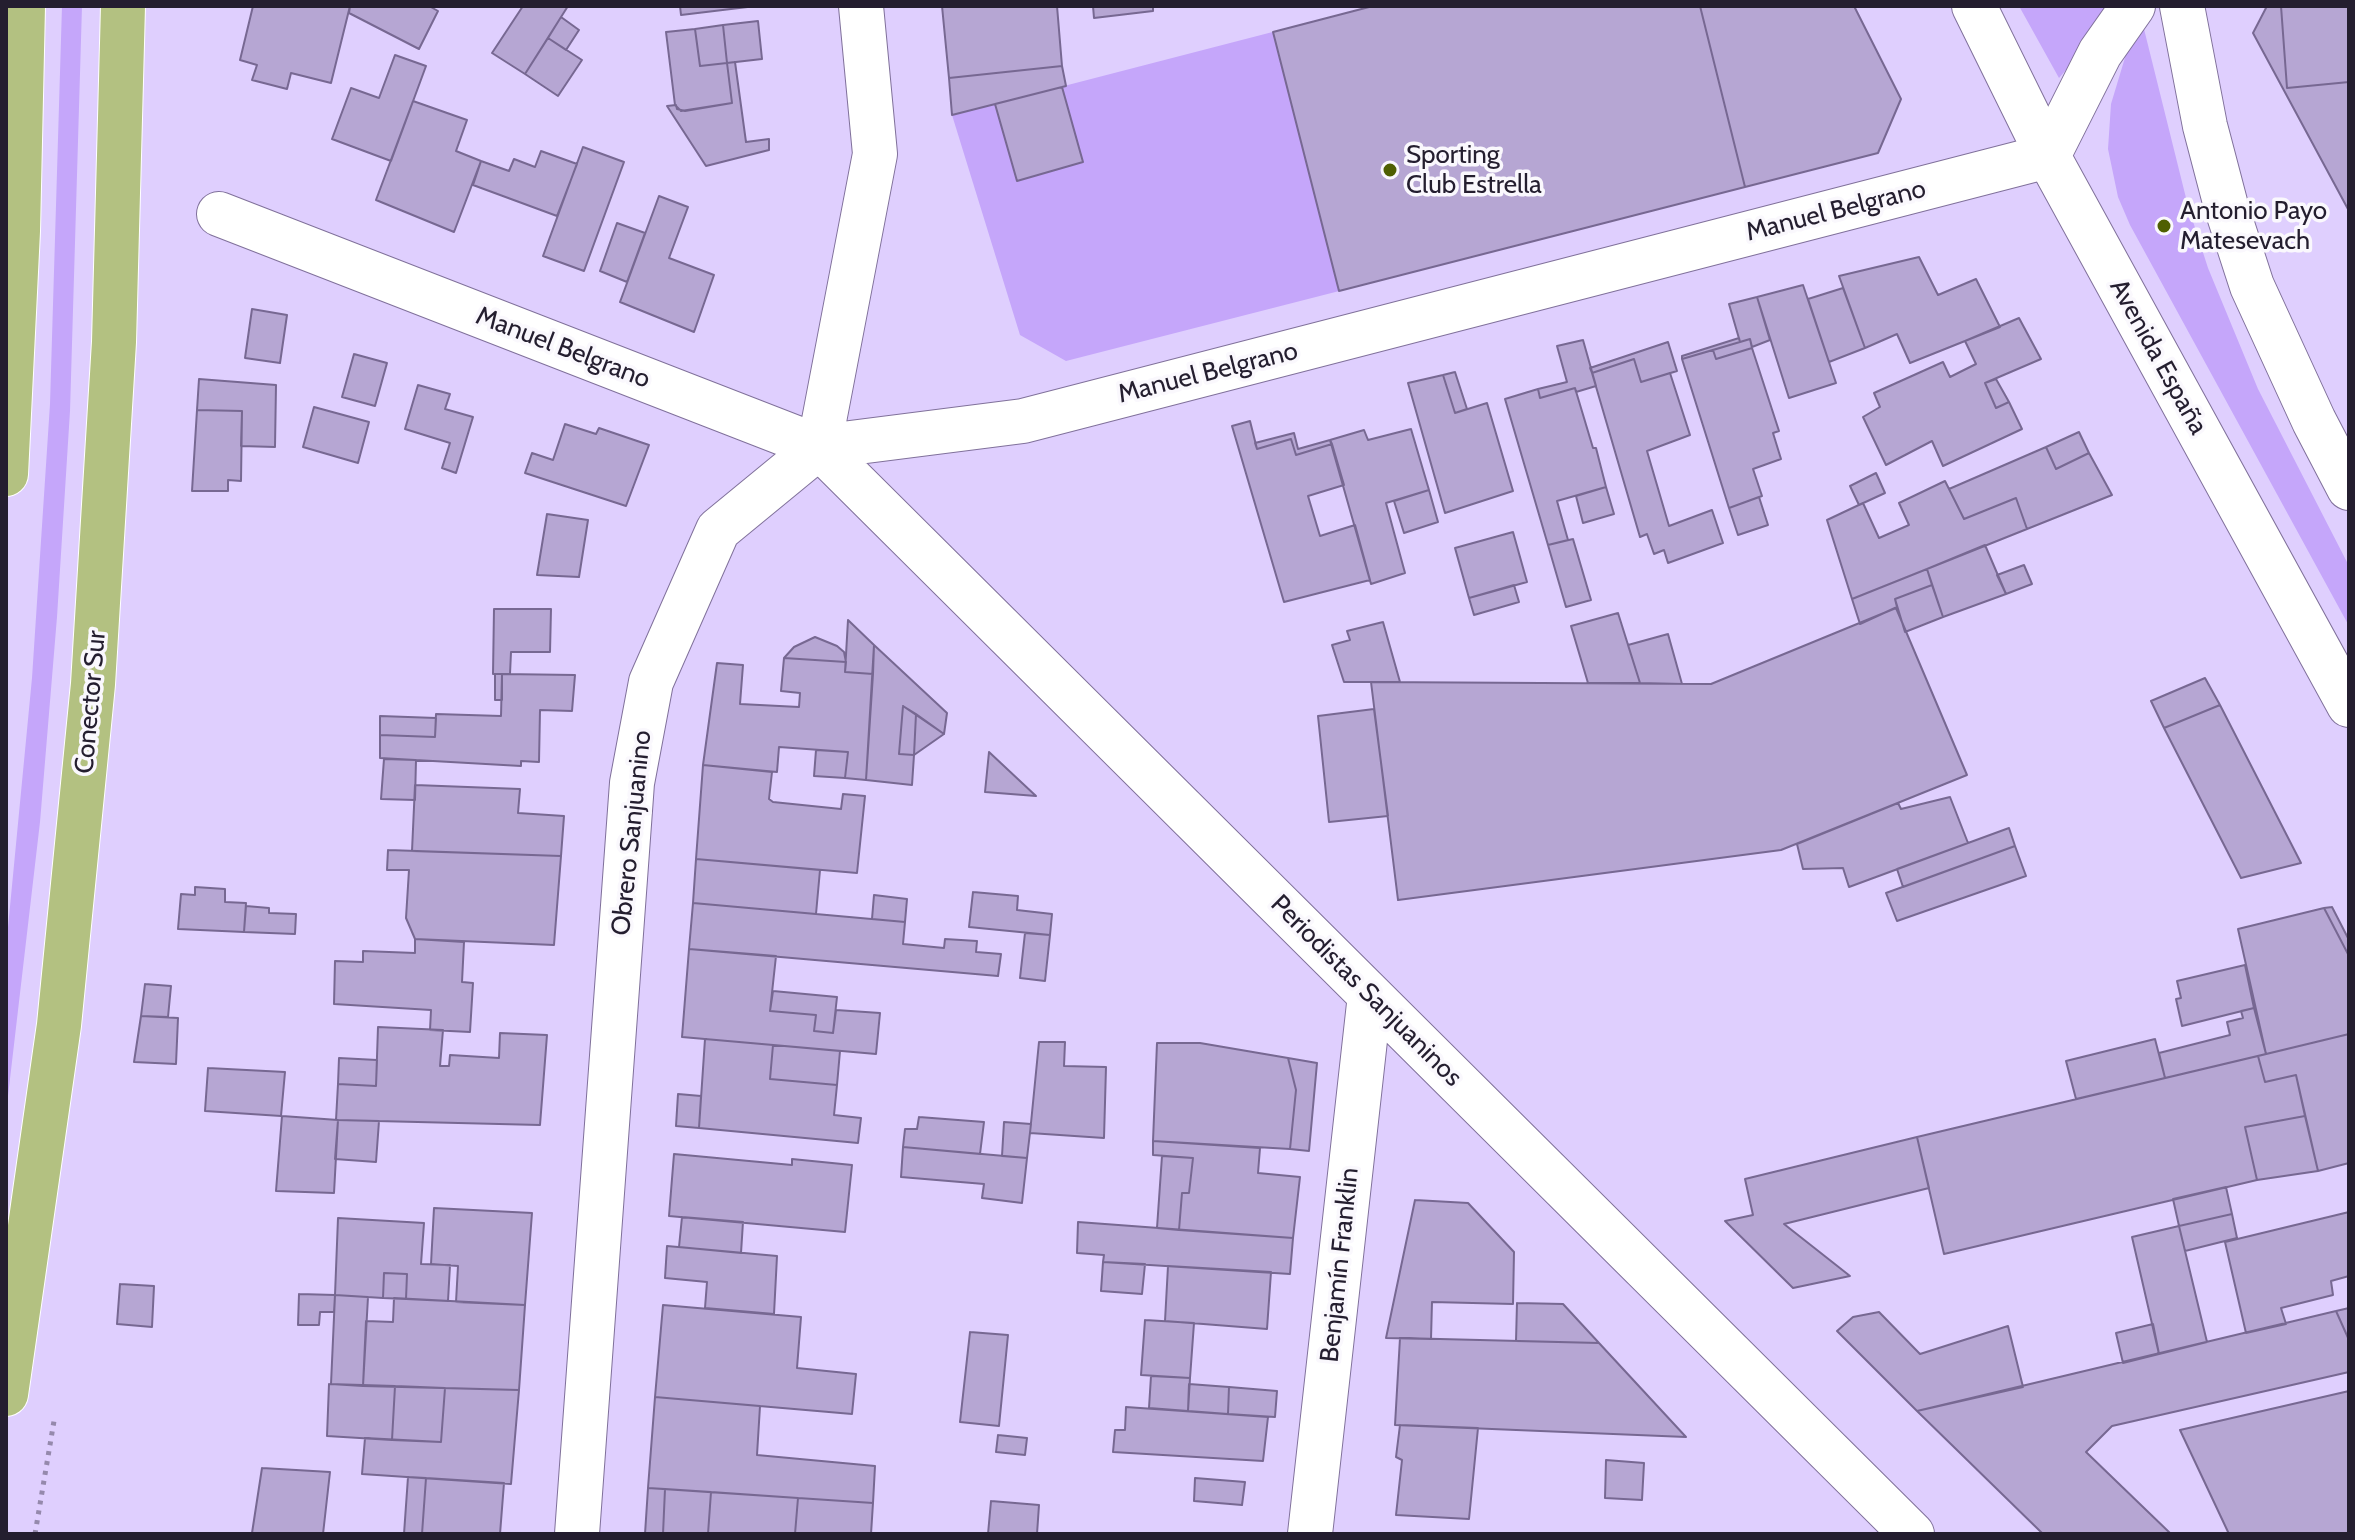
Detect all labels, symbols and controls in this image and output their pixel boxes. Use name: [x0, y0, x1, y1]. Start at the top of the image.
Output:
place label: Sporting Club Estrella: [1406, 139, 1542, 200]
marker: Sporting Club Estrella: [1381, 161, 1399, 179]
street label: Manuel Belgrano: [1743, 174, 1929, 248]
place label: Antonio Payo Matesevach: [2180, 195, 2327, 256]
marker: Antonio Payo Matesevach: [2155, 217, 2173, 235]
street label: Avenida España: [2102, 274, 2214, 440]
street label: Manuel Belgrano: [471, 300, 655, 396]
street label: Manuel Belgrano: [1115, 336, 1301, 410]
street label: Conector Sur: [69, 629, 113, 775]
street label: Obrero Sanjuanino: [606, 729, 658, 937]
street label: Periodistas Sanjuaninos: [1264, 889, 1468, 1093]
street label: Benjamín Franklin: [1314, 1166, 1366, 1364]

